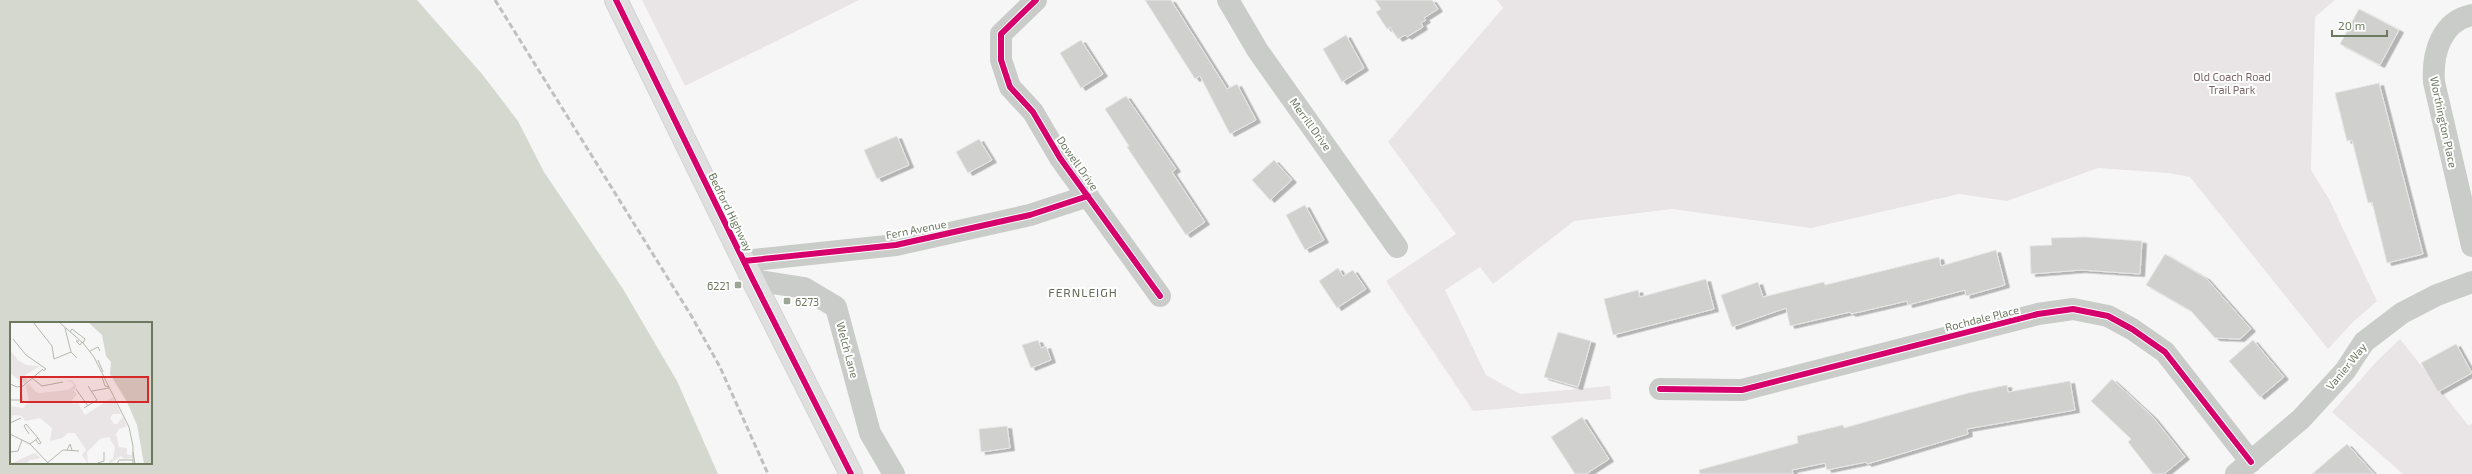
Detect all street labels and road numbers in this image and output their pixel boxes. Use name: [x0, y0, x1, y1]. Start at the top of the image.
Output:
street label: Worthington Place: [2428, 75, 2460, 169]
street label: Merrill Drive: [1288, 95, 1335, 153]
street label: Dowell Drive: [1055, 133, 1102, 193]
street label: Bedford Highway: [706, 171, 756, 254]
street label: Fern Avenue: [885, 217, 948, 241]
street label: Rochdale Place: [1944, 303, 2020, 333]
street label: Welch Lane: [834, 320, 862, 380]
street label: Vanier Way: [2323, 340, 2369, 392]

